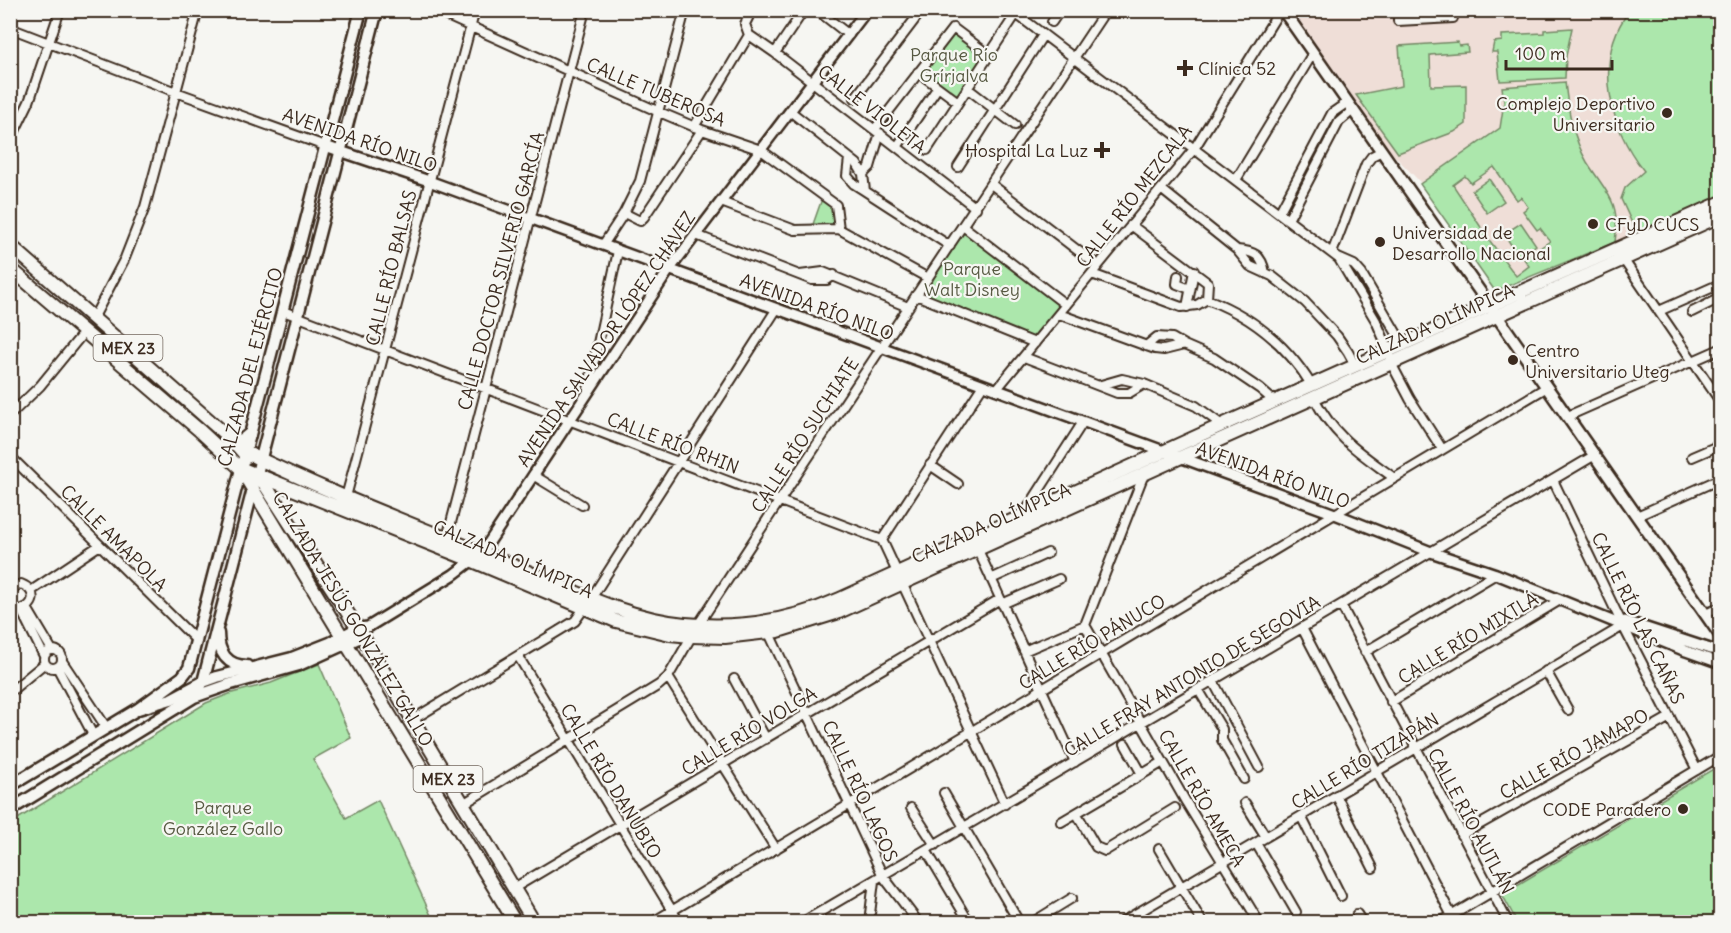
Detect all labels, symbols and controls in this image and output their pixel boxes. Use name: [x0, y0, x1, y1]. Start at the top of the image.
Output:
scale bar: [1506, 33, 1612, 71]
text: 100 m: [1515, 42, 1566, 65]
park label: Parque Río Grírjalva: [910, 43, 998, 87]
street label: CALLE TUBEROSA: [583, 52, 729, 132]
place label: Clínica 52: [1198, 57, 1276, 80]
marker: Clínica 52: [1176, 59, 1194, 77]
street label: CALLE VIOLETA: [813, 60, 931, 158]
place label: Complejo Deportivo Universitario: [1496, 92, 1655, 136]
street label: AVENIDA RÍO NILO: [280, 103, 440, 177]
marker: Complejo Deportivo Universitario: [1660, 106, 1674, 120]
street label: CALLE RÍO MEZCALA: [1071, 120, 1197, 272]
street label: CALLE DOCTOR SILVERIO GARCÍA: [453, 129, 549, 413]
place label: Hospital La Luz: [965, 139, 1088, 162]
marker: Hospital La Luz: [1093, 141, 1111, 159]
street label: CALLE RÍO BALSAS: [361, 188, 421, 348]
street label: AVENIDA SALVADOR LÓPEZ CHÁVEZ: [512, 207, 700, 471]
place label: CFyD CUCS: [1605, 213, 1699, 236]
marker: CFyD CUCS: [1586, 217, 1600, 231]
place label: Universidad de Desarrollo Nacional: [1392, 221, 1551, 265]
marker: Universidad de Desarrollo Nacional: [1373, 235, 1387, 249]
park label: Parque Walt Disney: [924, 257, 1020, 301]
street label: CALZADA DEL EJÉRCITO: [212, 265, 288, 469]
street label: AVENIDA RÍO NILO: [737, 268, 897, 346]
street label: CALZADA OLÍMPICA: [1352, 279, 1518, 369]
road number: MEX 23: [94, 335, 162, 361]
place label: Centro Universitario Uteg: [1525, 339, 1670, 383]
street label: CALLE RÍO SUCHIATE: [746, 353, 864, 517]
marker: Centro Universitario Uteg: [1506, 353, 1520, 367]
street label: CALLE RÍO RHIN: [604, 407, 742, 479]
street label: AVENIDA RÍO NILO: [1193, 436, 1353, 514]
street label: CALZADA OLÍMPICA: [908, 478, 1074, 568]
street label: CALLE AMAPOLA: [56, 480, 172, 596]
street label: CALZADA JESÚS GONZÁLEZ GALLO: [268, 487, 438, 751]
street label: CALZADA OLÍMPICA: [430, 515, 596, 603]
street label: CALLE RÍO LAS CAÑAS: [1586, 528, 1690, 708]
street label: CALLE RÍO MIXTLÁ: [1394, 587, 1542, 689]
street label: CALLE RÍO PÁNUCO: [1014, 589, 1170, 695]
street label: CALLE FRAY ANTONIO DE SEGOVIA: [1060, 590, 1324, 762]
street label: CALLE RÍO VOLGA: [677, 682, 821, 780]
street label: CALLE RÍO DANUBIO: [556, 699, 666, 863]
street label: CALLE RÍO JAMAPO: [1495, 704, 1653, 804]
street label: CALLE RÍO TIZAPÁN: [1287, 708, 1443, 814]
street label: CALLE RÍO LAGOS: [817, 717, 903, 865]
street label: CALLE RÍO AMECA: [1153, 725, 1251, 871]
street label: CALLE RÍO AUTLÁN: [1423, 744, 1519, 898]
road number: MEX 23: [414, 766, 482, 792]
park label: Parque González Gallo: [163, 796, 283, 840]
place label: CODE Paradero: [1542, 798, 1671, 821]
marker: CODE Paradero: [1676, 802, 1690, 816]

